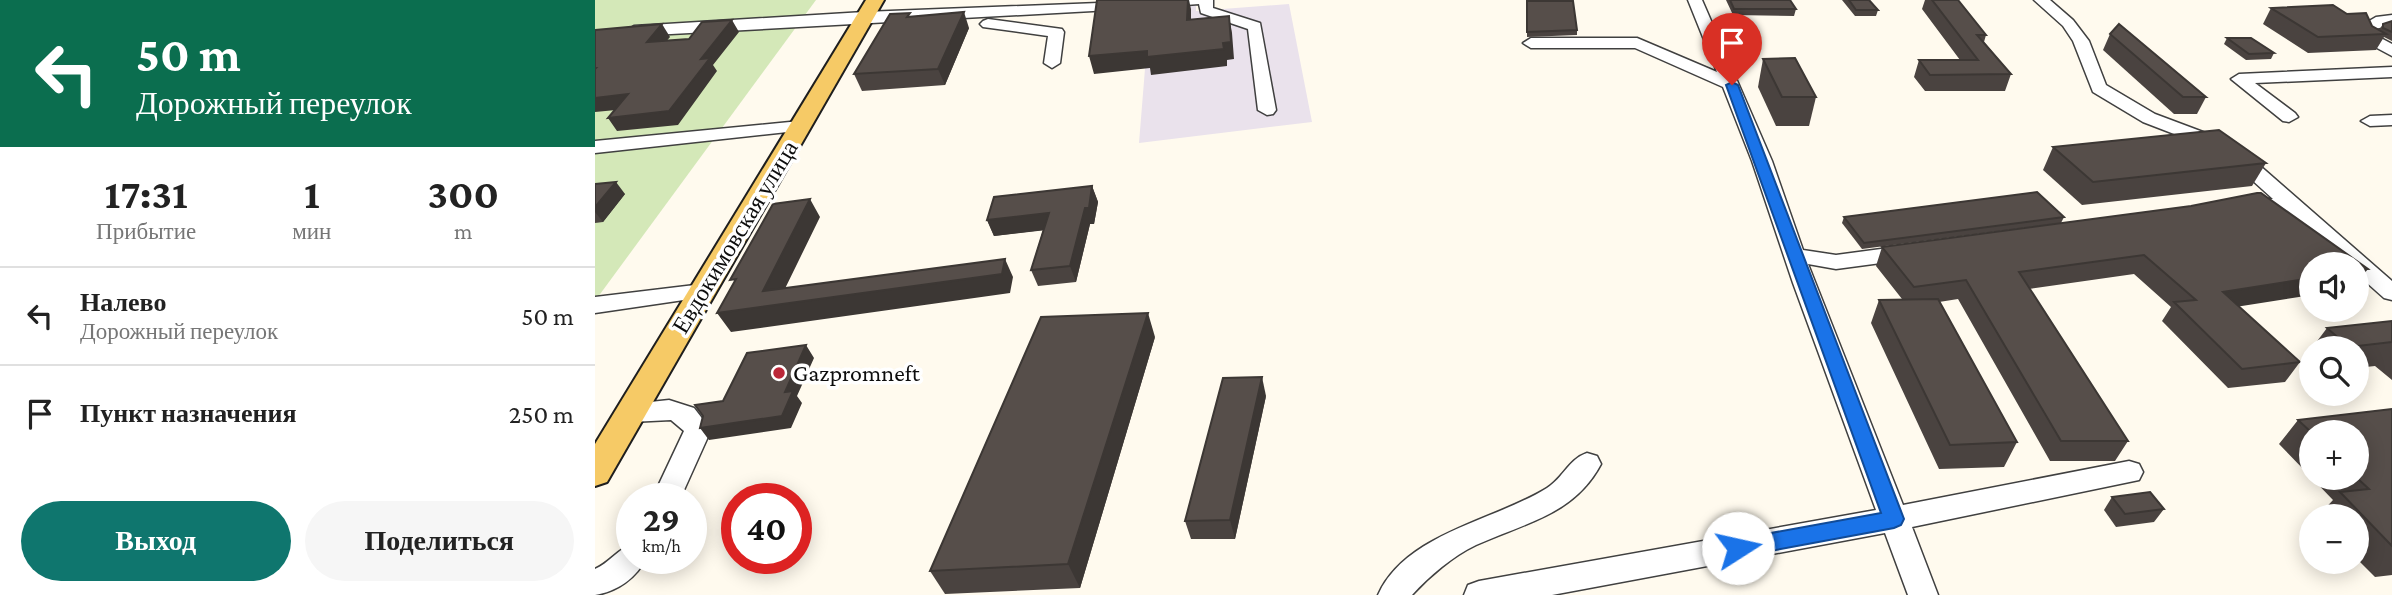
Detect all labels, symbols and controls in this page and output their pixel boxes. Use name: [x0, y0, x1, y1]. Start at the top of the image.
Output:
pin: [1702, 13, 1762, 85]
icon: arrive: [1713, 24, 1751, 62]
text: 50 m: [136, 27, 241, 82]
icon: left: [21, 28, 112, 119]
text: Дорожный переулок: [136, 85, 412, 121]
street label: Евдокимовская улица: [666, 135, 803, 338]
text: 17:31: [105, 170, 188, 217]
text: 1: [304, 170, 320, 217]
text: 300: [427, 170, 499, 217]
text: Прибытие: [96, 218, 196, 244]
text: мин: [292, 218, 331, 244]
text: m: [454, 218, 472, 244]
map controls: [2299, 252, 2369, 574]
button: sound: [2299, 252, 2369, 322]
text: Налево: [80, 288, 166, 317]
icon: left: [21, 297, 59, 335]
text: 50 m: [521, 302, 574, 331]
text: Дорожный переулок: [80, 318, 278, 344]
button: search: [2299, 336, 2369, 406]
place label: Gazpromneft: [793, 359, 921, 386]
marker: Gazpromneft: [771, 365, 787, 381]
icon: arrive: [21, 395, 59, 433]
text: Пункт назначения: [80, 399, 297, 428]
text: 250 m: [509, 400, 574, 429]
button: +: [2299, 420, 2369, 490]
speed limit sign: 40: [721, 483, 812, 574]
text: 29: [643, 500, 680, 539]
button: Выход: [21, 501, 291, 581]
button: Поделиться: [305, 501, 574, 581]
button: −: [2299, 504, 2369, 574]
position arrow: [1701, 511, 1775, 585]
text: km/h: [642, 536, 681, 556]

